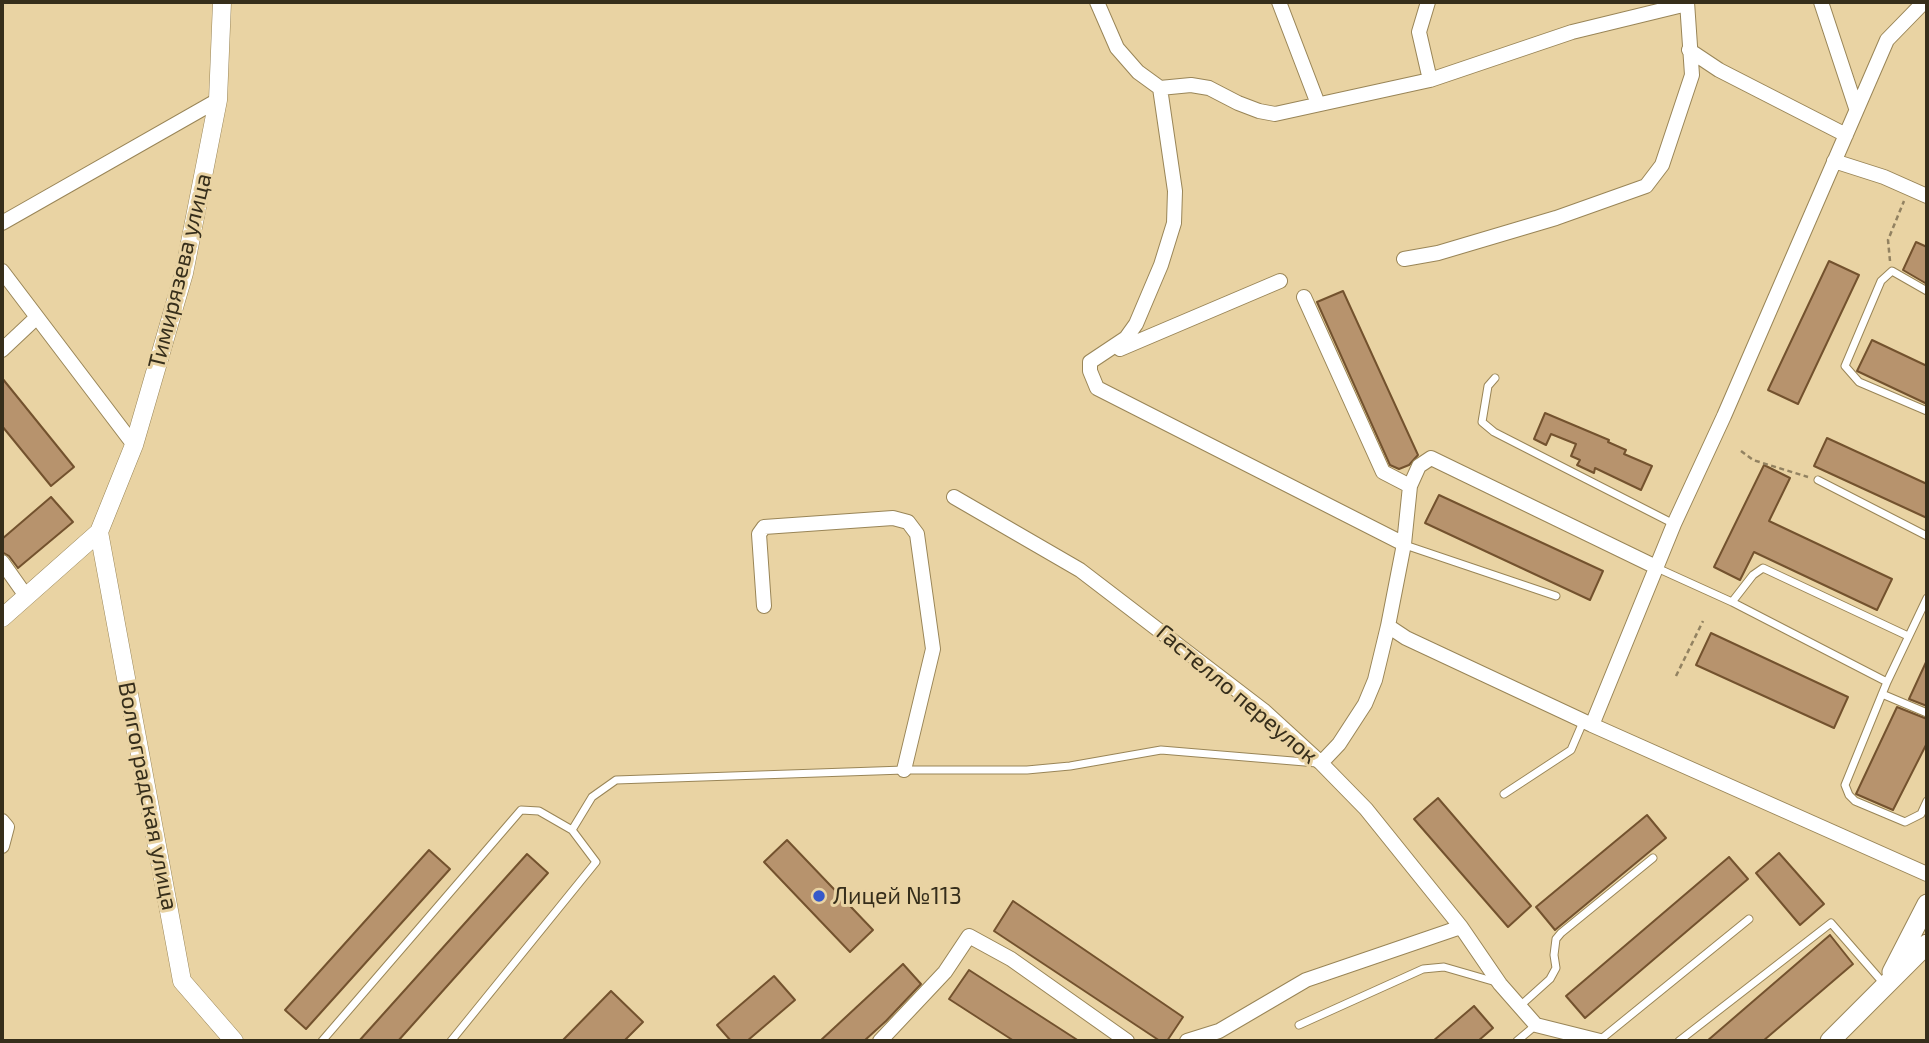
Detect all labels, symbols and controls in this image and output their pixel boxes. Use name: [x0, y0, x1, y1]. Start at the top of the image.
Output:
street label: Тимирязева улица: [142, 171, 218, 371]
street label: Гастелло переулок: [1151, 618, 1323, 770]
street label: Волгоградская улица: [112, 679, 184, 913]
place label: Лицей №113: [833, 882, 962, 910]
marker: Лицей №113: [811, 888, 827, 904]

